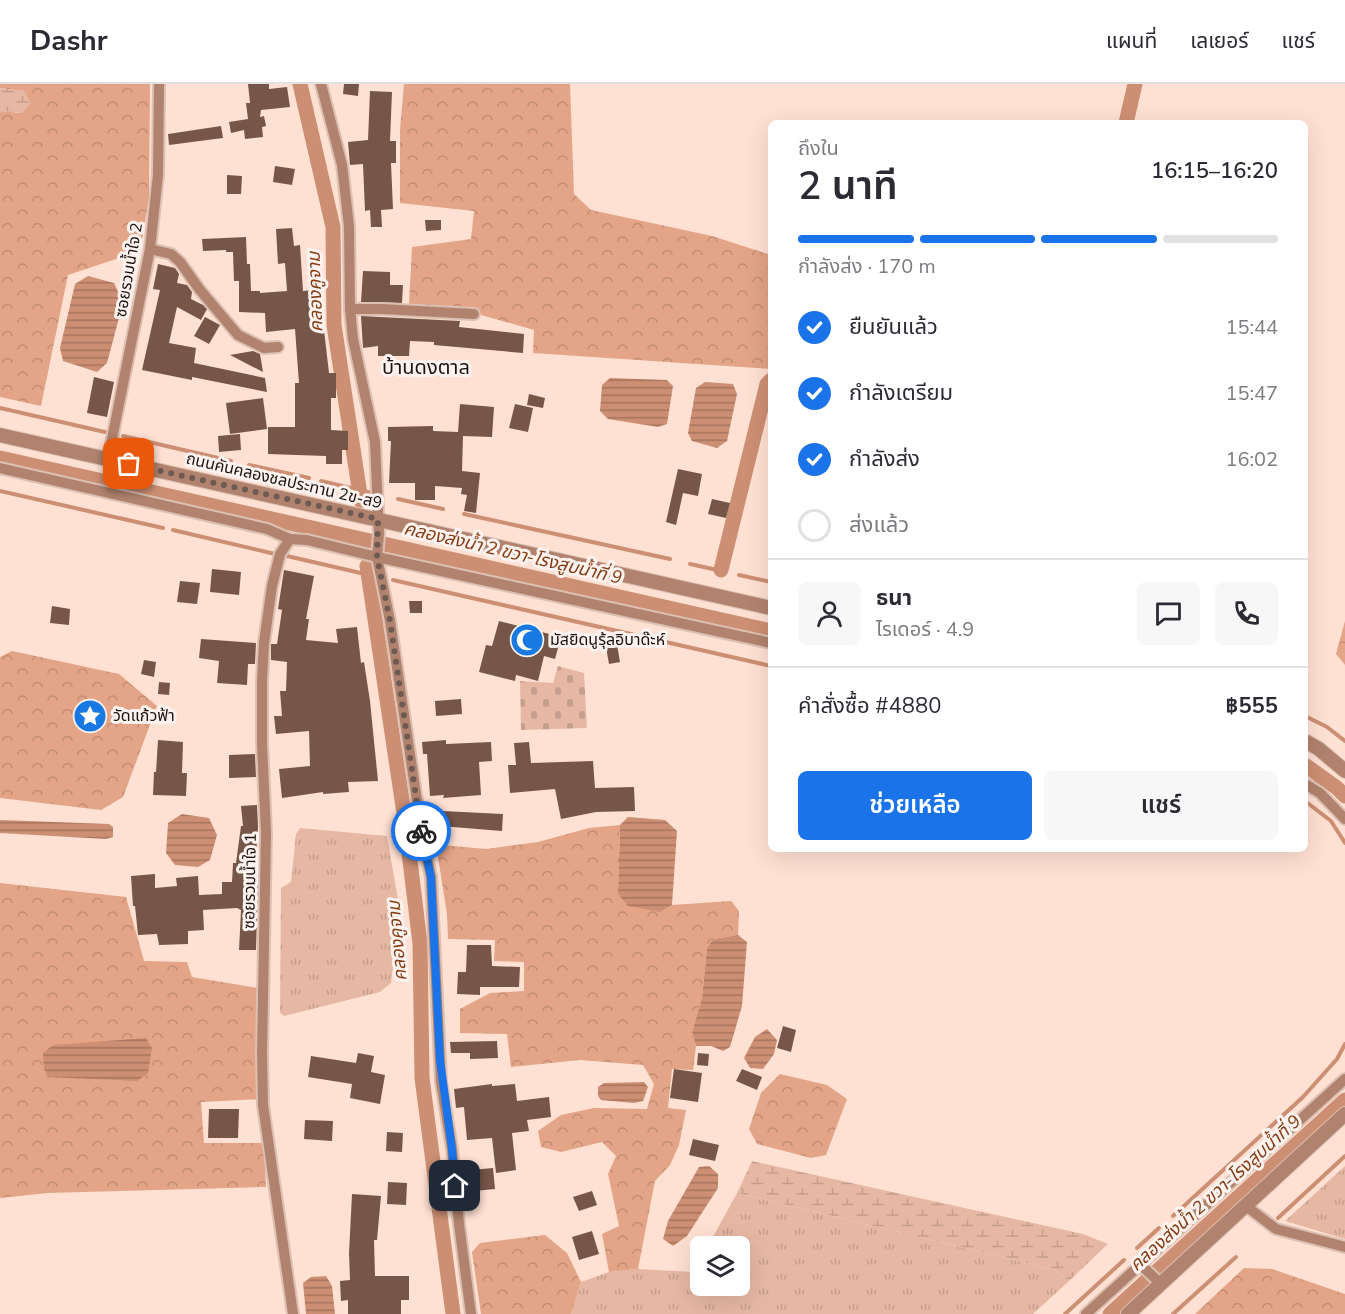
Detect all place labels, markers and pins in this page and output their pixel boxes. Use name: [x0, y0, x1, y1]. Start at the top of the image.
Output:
pin: [103, 438, 154, 489]
mosque icon: มัสยิดนูรุ้ลอิบาด๊ะห์: [509, 622, 545, 658]
place label: มัสยิดนูรุ้ลอิบาด๊ะห์: [550, 629, 665, 651]
place icon: วัดแก้วฟ้า: [72, 698, 108, 734]
place label: วัดแก้วฟ้า: [113, 705, 175, 727]
pin: [429, 1160, 480, 1211]

